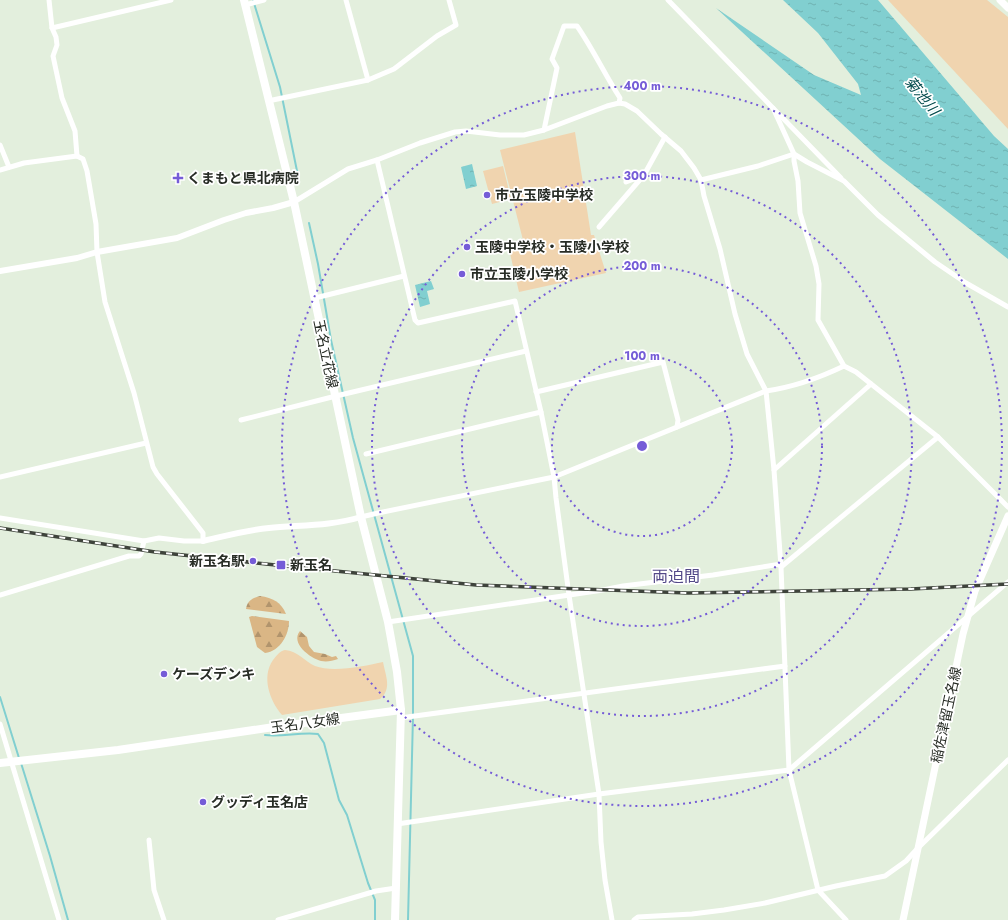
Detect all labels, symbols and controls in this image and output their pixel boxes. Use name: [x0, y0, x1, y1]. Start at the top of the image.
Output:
water label: 菊池川: [899, 72, 946, 122]
text: 400 m: [623, 77, 661, 95]
text: 300 m: [624, 167, 661, 185]
place label: くまもと県北病院: [187, 168, 299, 188]
marker: くまもと県北病院: [172, 172, 184, 184]
place label: 市立玉陵中学校: [495, 185, 593, 205]
marker: 市立玉陵中学校: [482, 190, 492, 200]
place label: 玉陵中学校・玉陵小学校: [475, 237, 629, 257]
marker: 玉陵中学校・玉陵小学校: [462, 242, 472, 252]
text: 200 m: [623, 257, 661, 275]
place label: 市立玉陵小学校: [470, 264, 568, 284]
marker: 市立玉陵小学校: [457, 269, 467, 279]
street label: 玉名立花線: [309, 318, 343, 390]
text: 100 m: [624, 347, 660, 365]
centre of rings: [635, 439, 649, 453]
place label: 新玉名駅: [189, 551, 245, 571]
place label: 新玉名: [290, 555, 332, 575]
marker: 新玉名駅: [248, 556, 258, 566]
marker: 新玉名: [275, 559, 287, 571]
district label: 両迫間: [652, 565, 700, 588]
place label: ケーズデンキ: [172, 664, 255, 684]
street label: 稲佐津留玉名線: [926, 665, 966, 765]
marker: ケーズデンキ: [159, 669, 169, 679]
street label: 玉名八女線: [269, 708, 341, 738]
place label: グッディ玉名店: [211, 792, 308, 812]
marker: グッディ玉名店: [198, 797, 208, 807]

